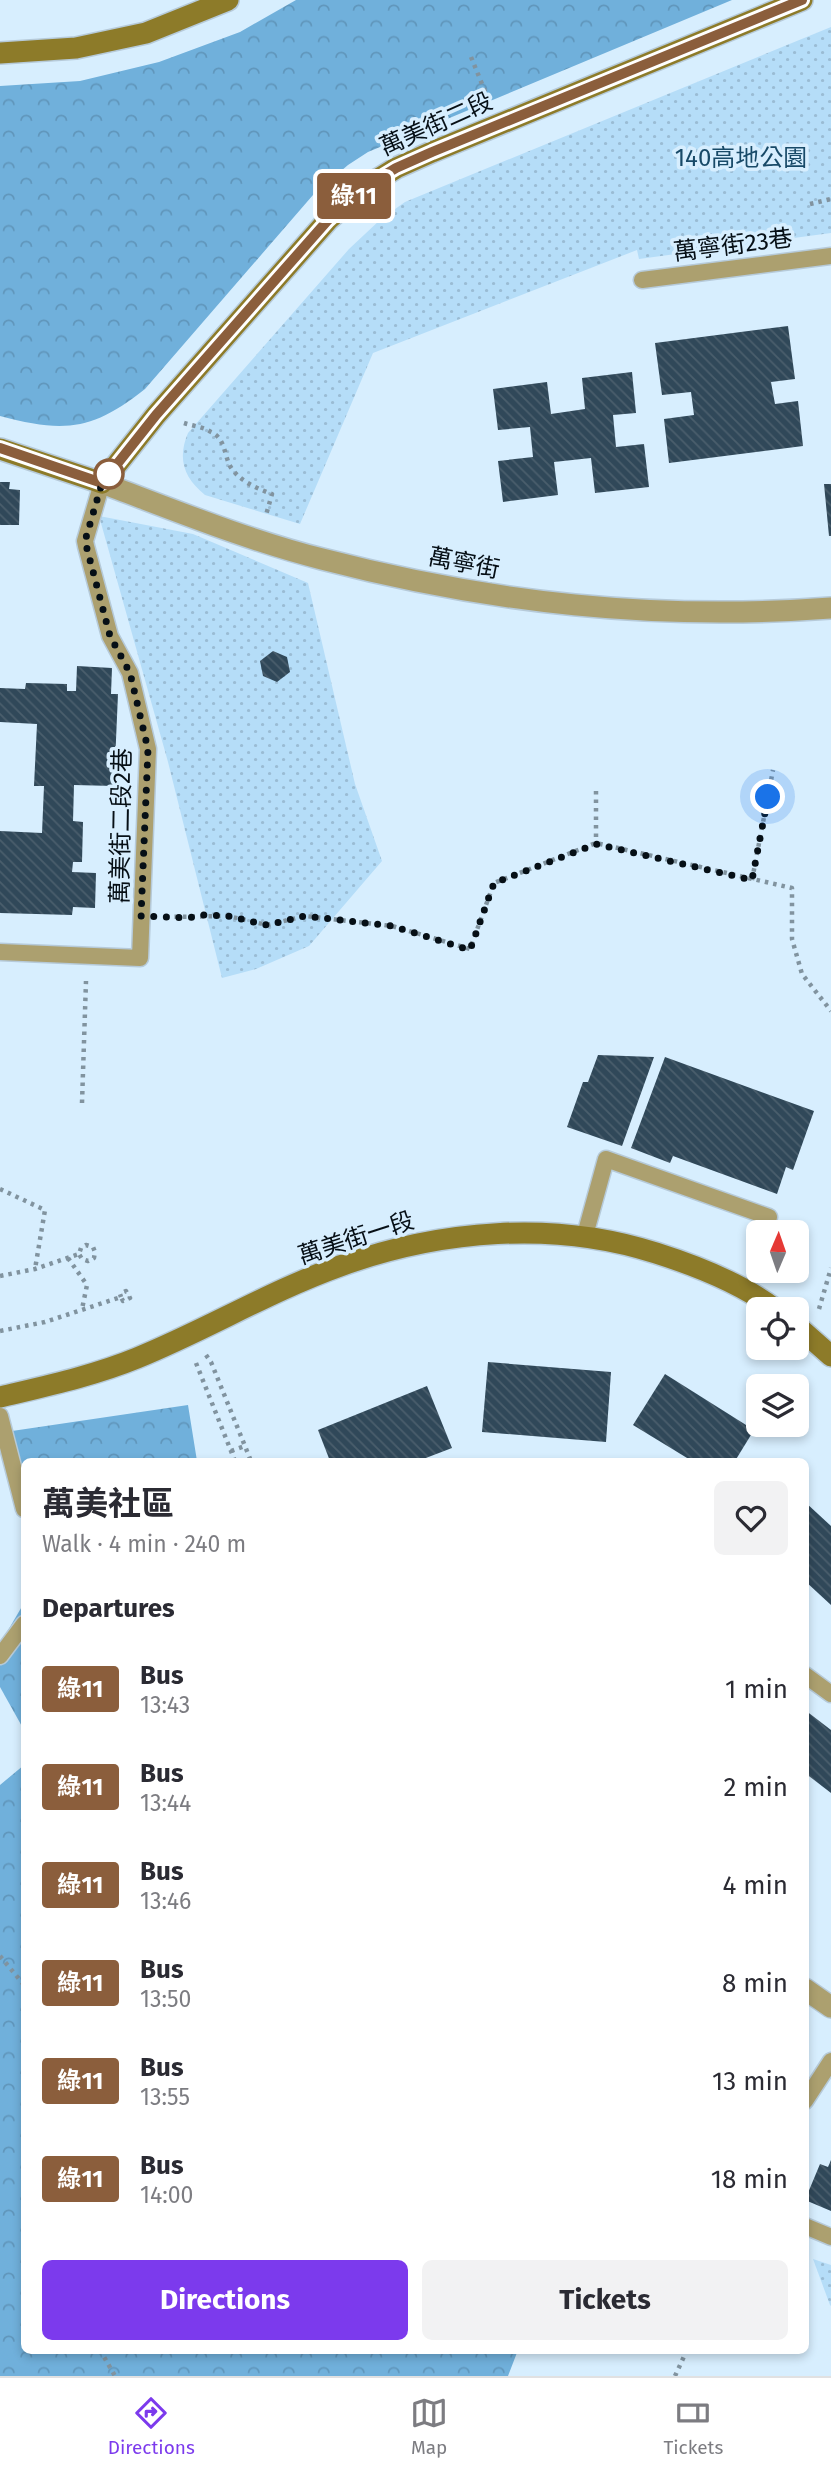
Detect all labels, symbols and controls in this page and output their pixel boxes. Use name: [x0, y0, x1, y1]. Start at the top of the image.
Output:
street label: 萬美街二段: [375, 87, 497, 161]
park label: 140高地公園: [675, 144, 807, 172]
line badge: 綠11: [314, 173, 394, 219]
text: 綠11: [331, 182, 377, 210]
street label: 萬寧街23巷: [672, 224, 794, 266]
unlabelled marker: [94, 459, 124, 489]
street label: 萬寧街: [426, 542, 502, 584]
street label: 萬美街二段2巷: [106, 748, 136, 904]
your location: [750, 779, 785, 814]
street label: 萬美街一段: [295, 1206, 417, 1270]
north arrow: [746, 1220, 808, 1283]
map controls: [746, 1220, 809, 1437]
button: locate: [746, 1297, 809, 1360]
button: layers: [746, 1374, 809, 1437]
button: heart: [714, 1481, 788, 1555]
text: 萬美社區: [42, 1484, 174, 1524]
text: Walk · 4 min · 240 m: [42, 1530, 246, 1558]
text: Departures: [42, 1593, 175, 1624]
text: Bus: [140, 1660, 183, 1691]
text: 1 min: [725, 1674, 788, 1705]
text: 綠11: [58, 1675, 103, 1703]
text: 13:43: [140, 1691, 190, 1719]
text: Bus: [140, 1758, 183, 1789]
text: 2 min: [723, 1772, 788, 1803]
text: 綠11: [58, 1773, 103, 1801]
text: 13:44: [140, 1789, 191, 1817]
text: Bus: [140, 1856, 183, 1887]
text: 4 min: [722, 1870, 788, 1901]
text: 綠11: [58, 1871, 103, 1899]
text: 13:46: [140, 1887, 191, 1915]
text: Bus: [140, 1954, 183, 1985]
text: 8 min: [722, 1968, 788, 1999]
text: 綠11: [58, 1969, 103, 1997]
text: 13:50: [140, 1985, 191, 2013]
text: Bus: [140, 2052, 183, 2083]
text: 13 min: [712, 2066, 788, 2097]
text: 綠11: [58, 2067, 103, 2095]
text: 13:55: [140, 2083, 190, 2111]
text: Bus: [140, 2150, 183, 2181]
text: 18 min: [711, 2164, 788, 2195]
text: 綠11: [58, 2165, 103, 2193]
text: 14:00: [140, 2181, 193, 2209]
button: Directions: [42, 2260, 408, 2340]
button: Tickets: [422, 2260, 788, 2340]
tab: Directions: [108, 2394, 195, 2459]
tab: Map: [410, 2394, 448, 2459]
tab: Tickets: [663, 2394, 723, 2459]

